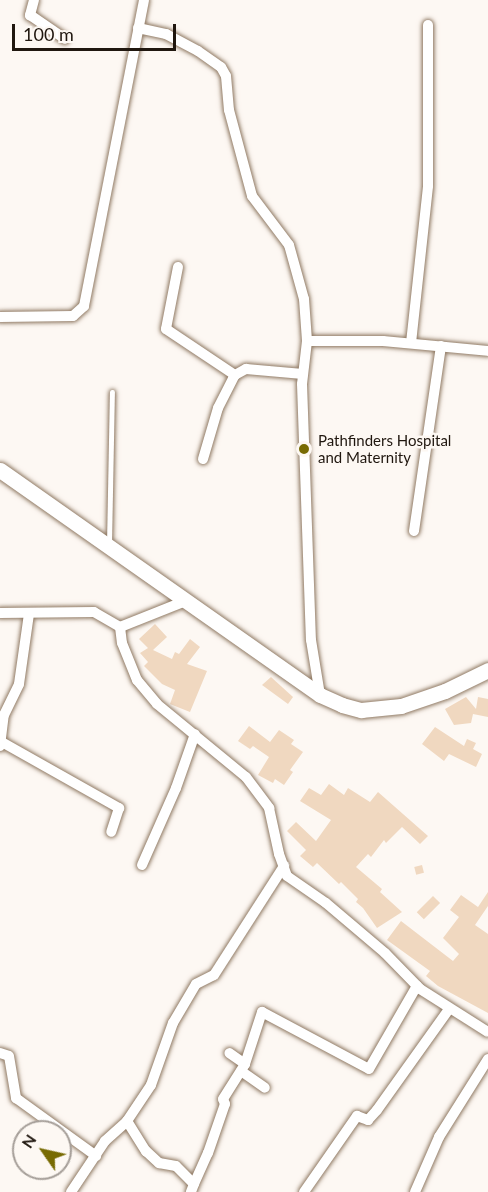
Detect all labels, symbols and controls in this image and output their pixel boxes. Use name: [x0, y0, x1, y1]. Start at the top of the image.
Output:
scale bar: [15, 12, 178, 50]
text: 100 m: [23, 23, 74, 45]
place label: Pathfinders Hospital and Maternity: [318, 431, 451, 466]
marker: Pathfinders Hospital and Maternity: [295, 440, 313, 458]
north arrow: [12, 1120, 72, 1180]
text: N: [17, 1130, 40, 1151]

